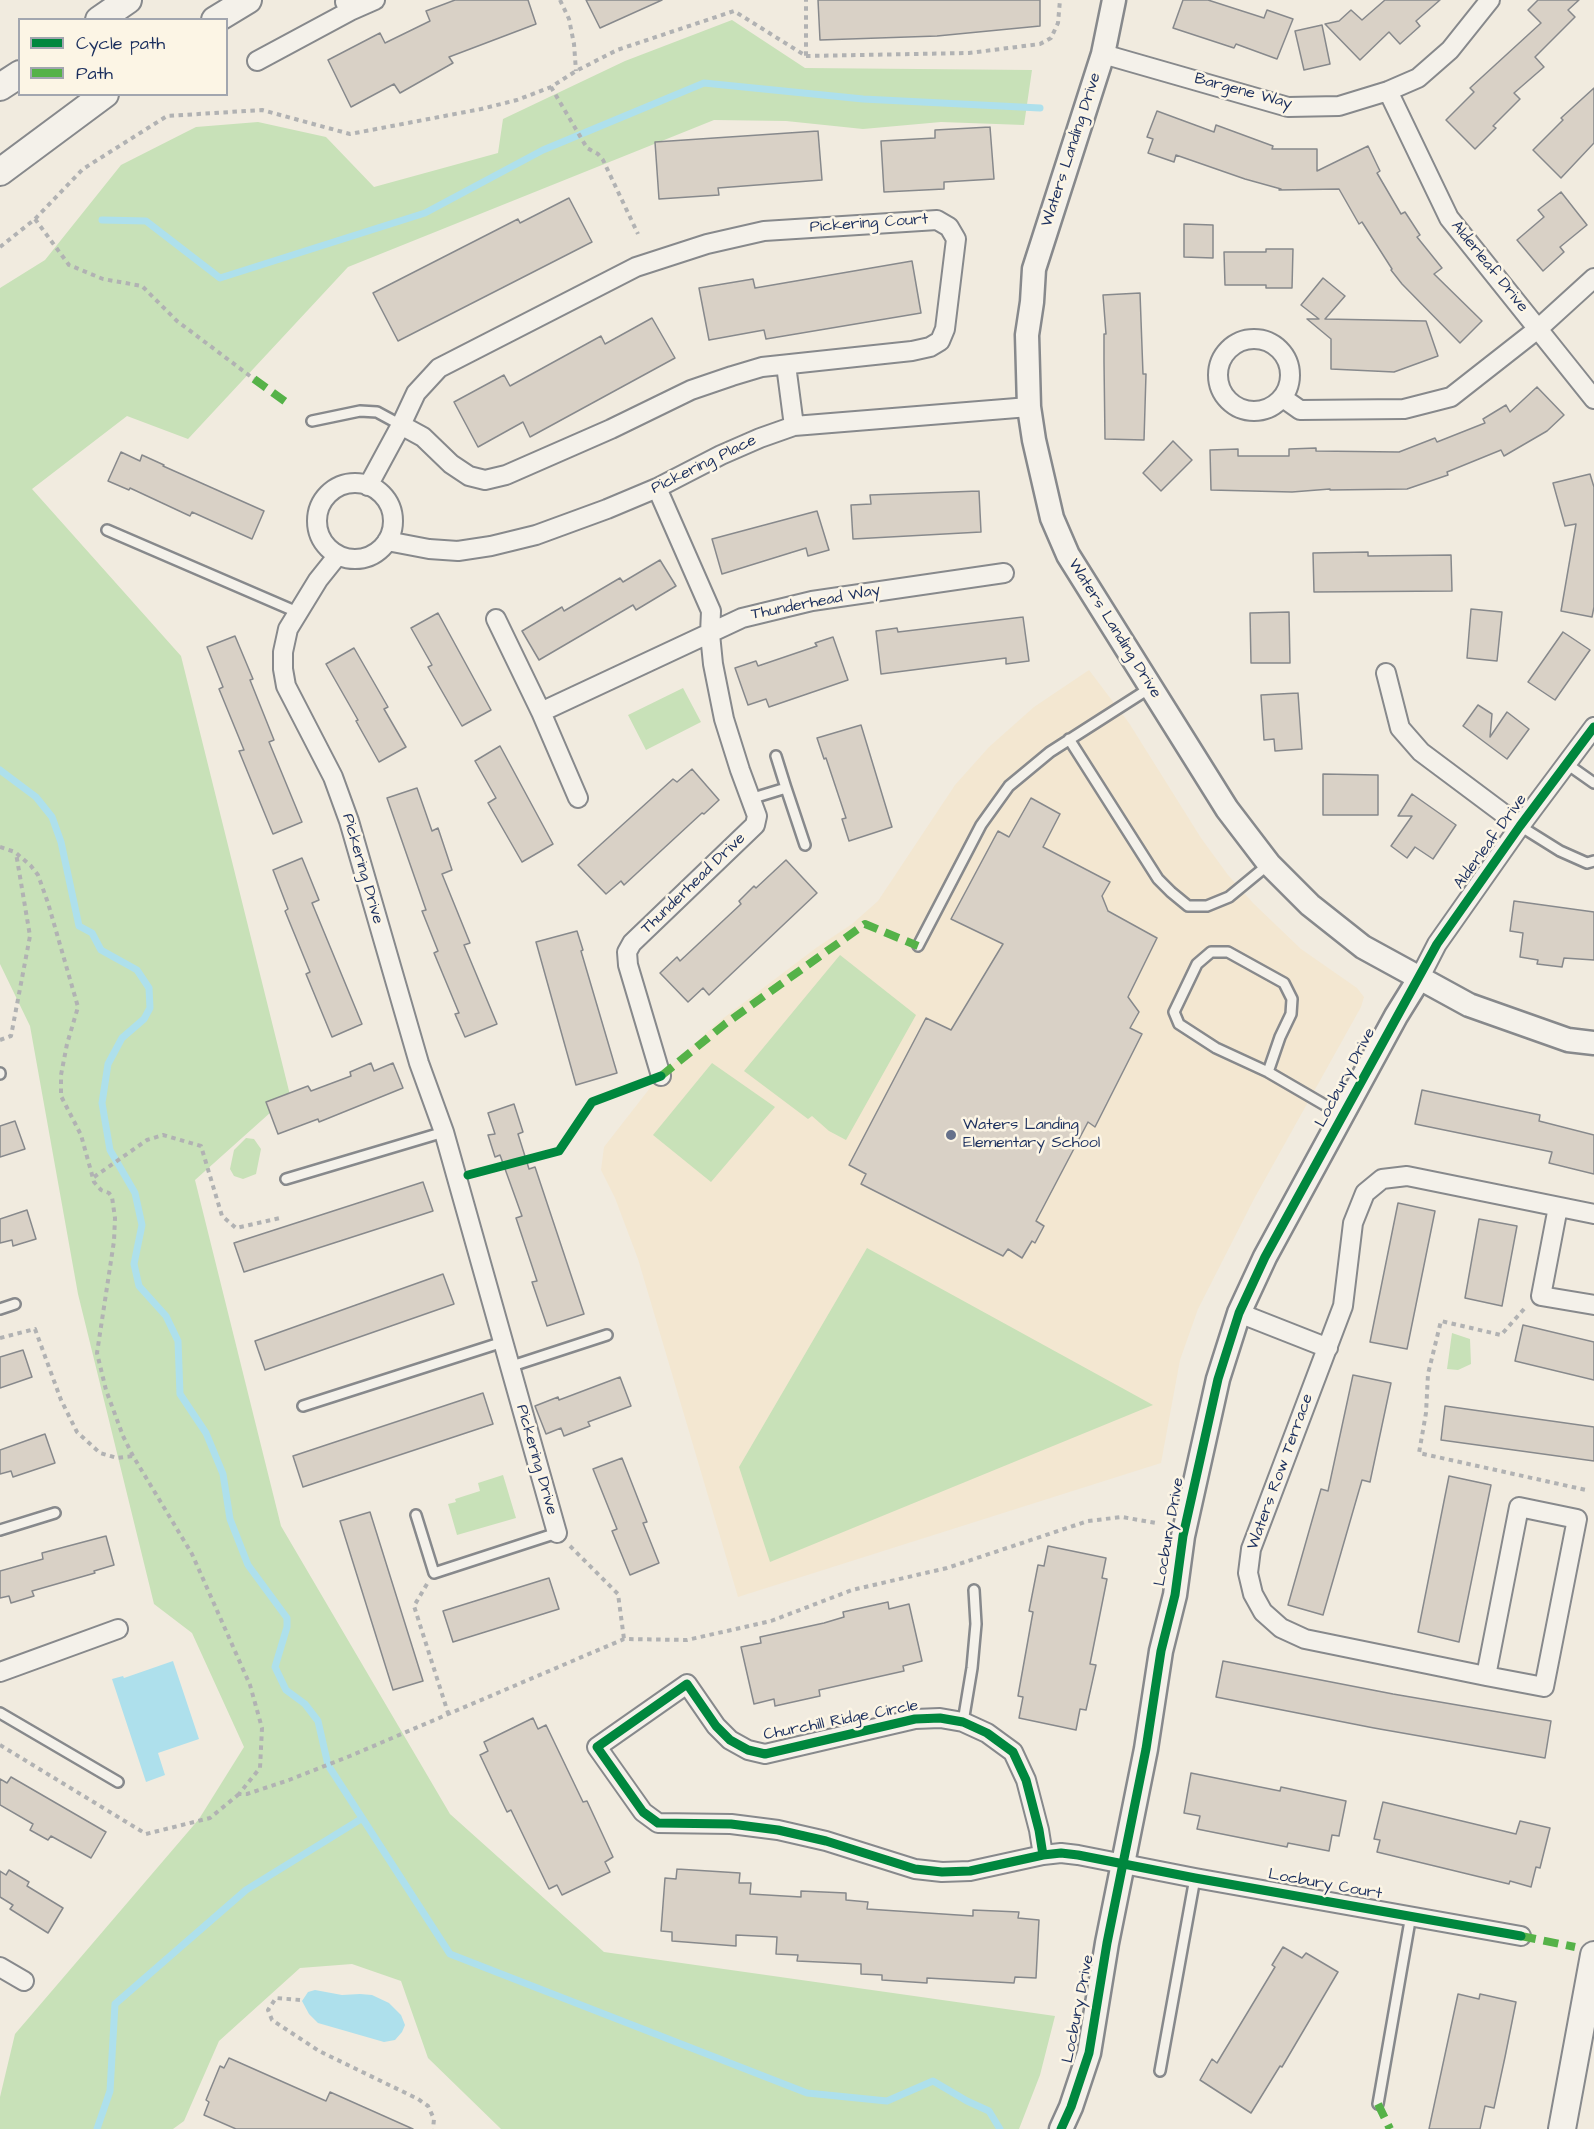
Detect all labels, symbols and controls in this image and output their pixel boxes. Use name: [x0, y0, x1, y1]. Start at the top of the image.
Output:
legend: [18, 18, 228, 96]
text: Cycle path: [76, 31, 165, 56]
text: Path: [76, 61, 113, 86]
street label: Bargene Way: [1192, 70, 1294, 114]
street label: Waters Landing Drive: [1038, 71, 1106, 229]
street label: Pickering Court: [809, 210, 929, 238]
street label: Alderleaf Drive: [1446, 217, 1532, 317]
street label: Pickering Place: [648, 431, 760, 499]
street label: Waters Landing Drive: [1063, 556, 1165, 702]
street label: Thunderhead Way: [750, 581, 882, 625]
street label: Alderleaf Drive: [1450, 791, 1532, 893]
street label: Pickering Drive: [337, 812, 387, 926]
street label: Thunderhead Drive: [638, 829, 750, 939]
street label: Locbury Drive: [1312, 1025, 1380, 1131]
place label: Waters Landing Elementary School: [963, 1116, 1100, 1154]
marker: Waters Landing Elementary School: [944, 1128, 958, 1142]
street label: Waters Row Terrace: [1244, 1391, 1318, 1553]
street label: Pickering Drive: [511, 1403, 561, 1517]
street label: Locbury Drive: [1151, 1476, 1189, 1588]
street label: Churchill Ridge Circle: [762, 1697, 920, 1745]
street label: Locbury Court: [1267, 1866, 1383, 1904]
street label: Locbury Drive: [1059, 1953, 1099, 2065]

